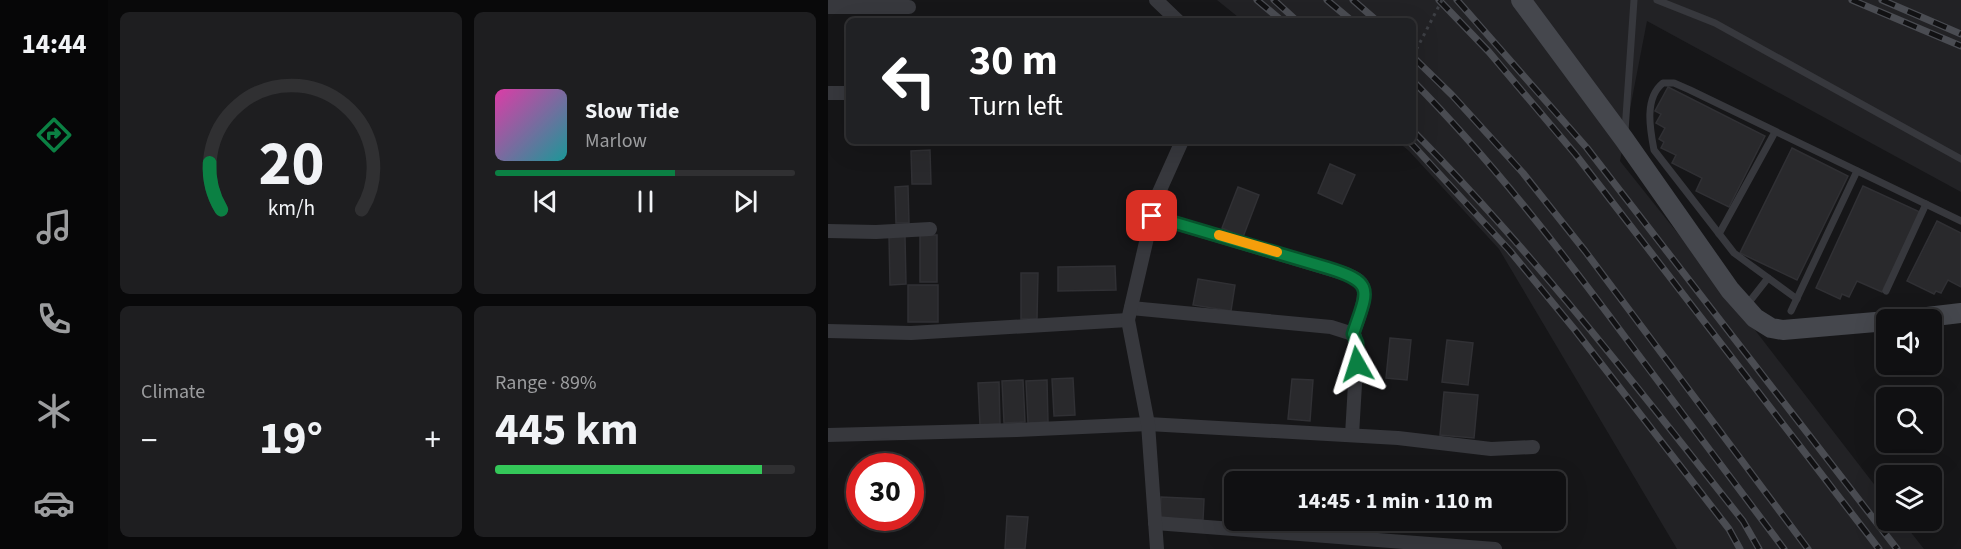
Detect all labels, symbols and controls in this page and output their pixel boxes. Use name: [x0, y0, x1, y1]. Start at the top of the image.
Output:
text: 14:44: [21, 25, 87, 64]
text: 30 m: [969, 31, 1058, 91]
icon: left: [870, 42, 948, 120]
text: Turn left: [969, 87, 1063, 126]
text: Slow Tide: [585, 95, 679, 127]
icon: directions: [33, 114, 75, 156]
text: 20: [258, 120, 324, 209]
text: Marlow: [585, 127, 647, 155]
icon: previous: [529, 185, 562, 218]
icon: pause: [629, 185, 662, 218]
icon: next: [729, 185, 762, 218]
pin: [1126, 190, 1177, 241]
text: km/h: [267, 194, 315, 225]
icon: arrive: [1135, 199, 1168, 232]
icon: music: [33, 206, 75, 248]
icon: phone: [33, 298, 75, 340]
map controls: [1876, 309, 1942, 531]
button: sound: [1876, 309, 1942, 375]
position arrow: [1325, 332, 1389, 396]
text: Range · 89%: [495, 369, 596, 397]
text: Climate: [141, 378, 205, 406]
button: search: [1876, 387, 1942, 453]
icon: climate: [33, 390, 75, 432]
text: 445 km: [495, 398, 639, 462]
text: 19°: [259, 407, 323, 471]
text: −: [141, 417, 157, 464]
text: +: [425, 417, 441, 464]
speed limit sign: 30: [846, 453, 924, 531]
button: layers: [1876, 465, 1942, 531]
icon: car: [33, 482, 75, 524]
text: 14:45 · 1 min · 110 m: [1297, 485, 1493, 517]

